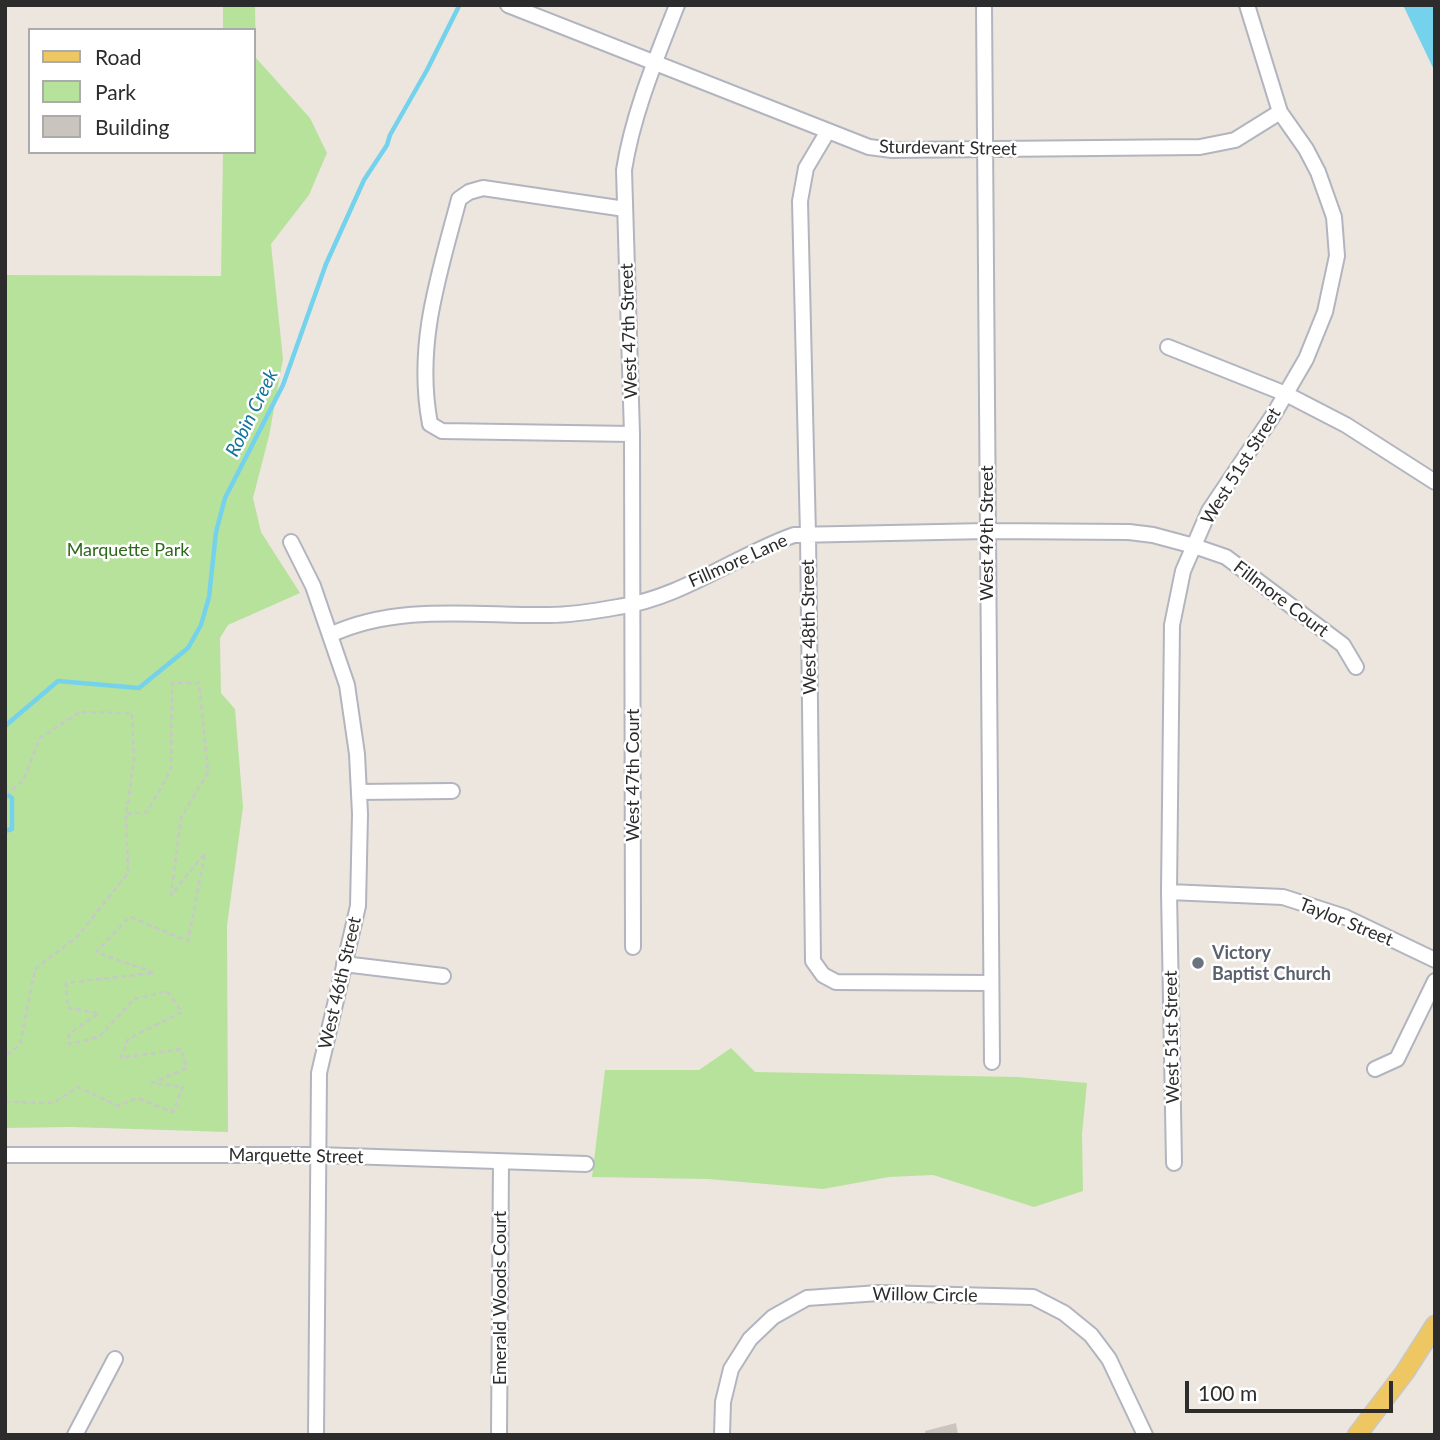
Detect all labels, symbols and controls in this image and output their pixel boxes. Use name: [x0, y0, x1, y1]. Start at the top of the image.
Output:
legend: [28, 28, 256, 154]
text: Road: [95, 44, 142, 69]
text: Park: [95, 79, 136, 104]
text: Building: [95, 114, 170, 139]
street label: Sturdevant Street: [879, 136, 1017, 160]
street label: West 47th Street: [616, 263, 642, 399]
water label: Robin Creek: [221, 366, 283, 460]
street label: West 51st Street: [1197, 404, 1285, 528]
street label: West 49th Street: [976, 465, 998, 601]
street label: Fillmore Lane: [685, 530, 791, 592]
park label: Marquette Park: [67, 539, 189, 561]
street label: Fillmore Court: [1229, 556, 1333, 642]
street label: West 48th Street: [797, 559, 821, 695]
street label: West 47th Court: [622, 708, 644, 842]
street label: Taylor Street: [1296, 893, 1396, 951]
street label: West 46th Street: [314, 915, 366, 1051]
place label: Victory Baptist Church: [1212, 942, 1331, 984]
marker: Victory Baptist Church: [1190, 955, 1206, 971]
street label: West 51st Street: [1160, 970, 1184, 1104]
street label: Marquette Street: [228, 1144, 364, 1168]
street label: Emerald Woods Court: [489, 1211, 511, 1385]
street label: Willow Circle: [872, 1283, 978, 1307]
scale bar: [1188, 1366, 1396, 1410]
text: 100 m: [1198, 1380, 1257, 1405]

